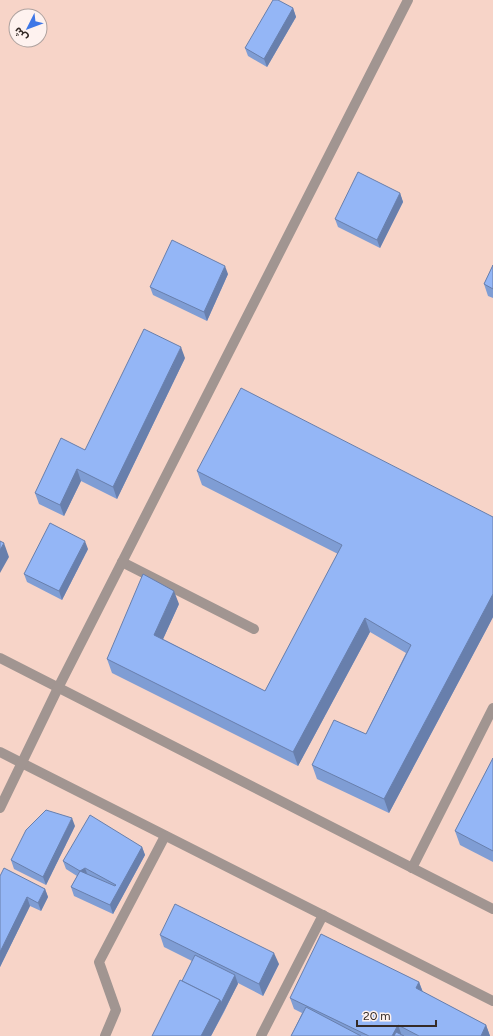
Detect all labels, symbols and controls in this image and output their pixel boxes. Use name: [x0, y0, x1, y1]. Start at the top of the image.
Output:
north arrow: [8, 8, 48, 48]
text: ش: [11, 24, 31, 44]
scale bar: [357, 1002, 436, 1028]
text: 20 m: [363, 1009, 391, 1023]

